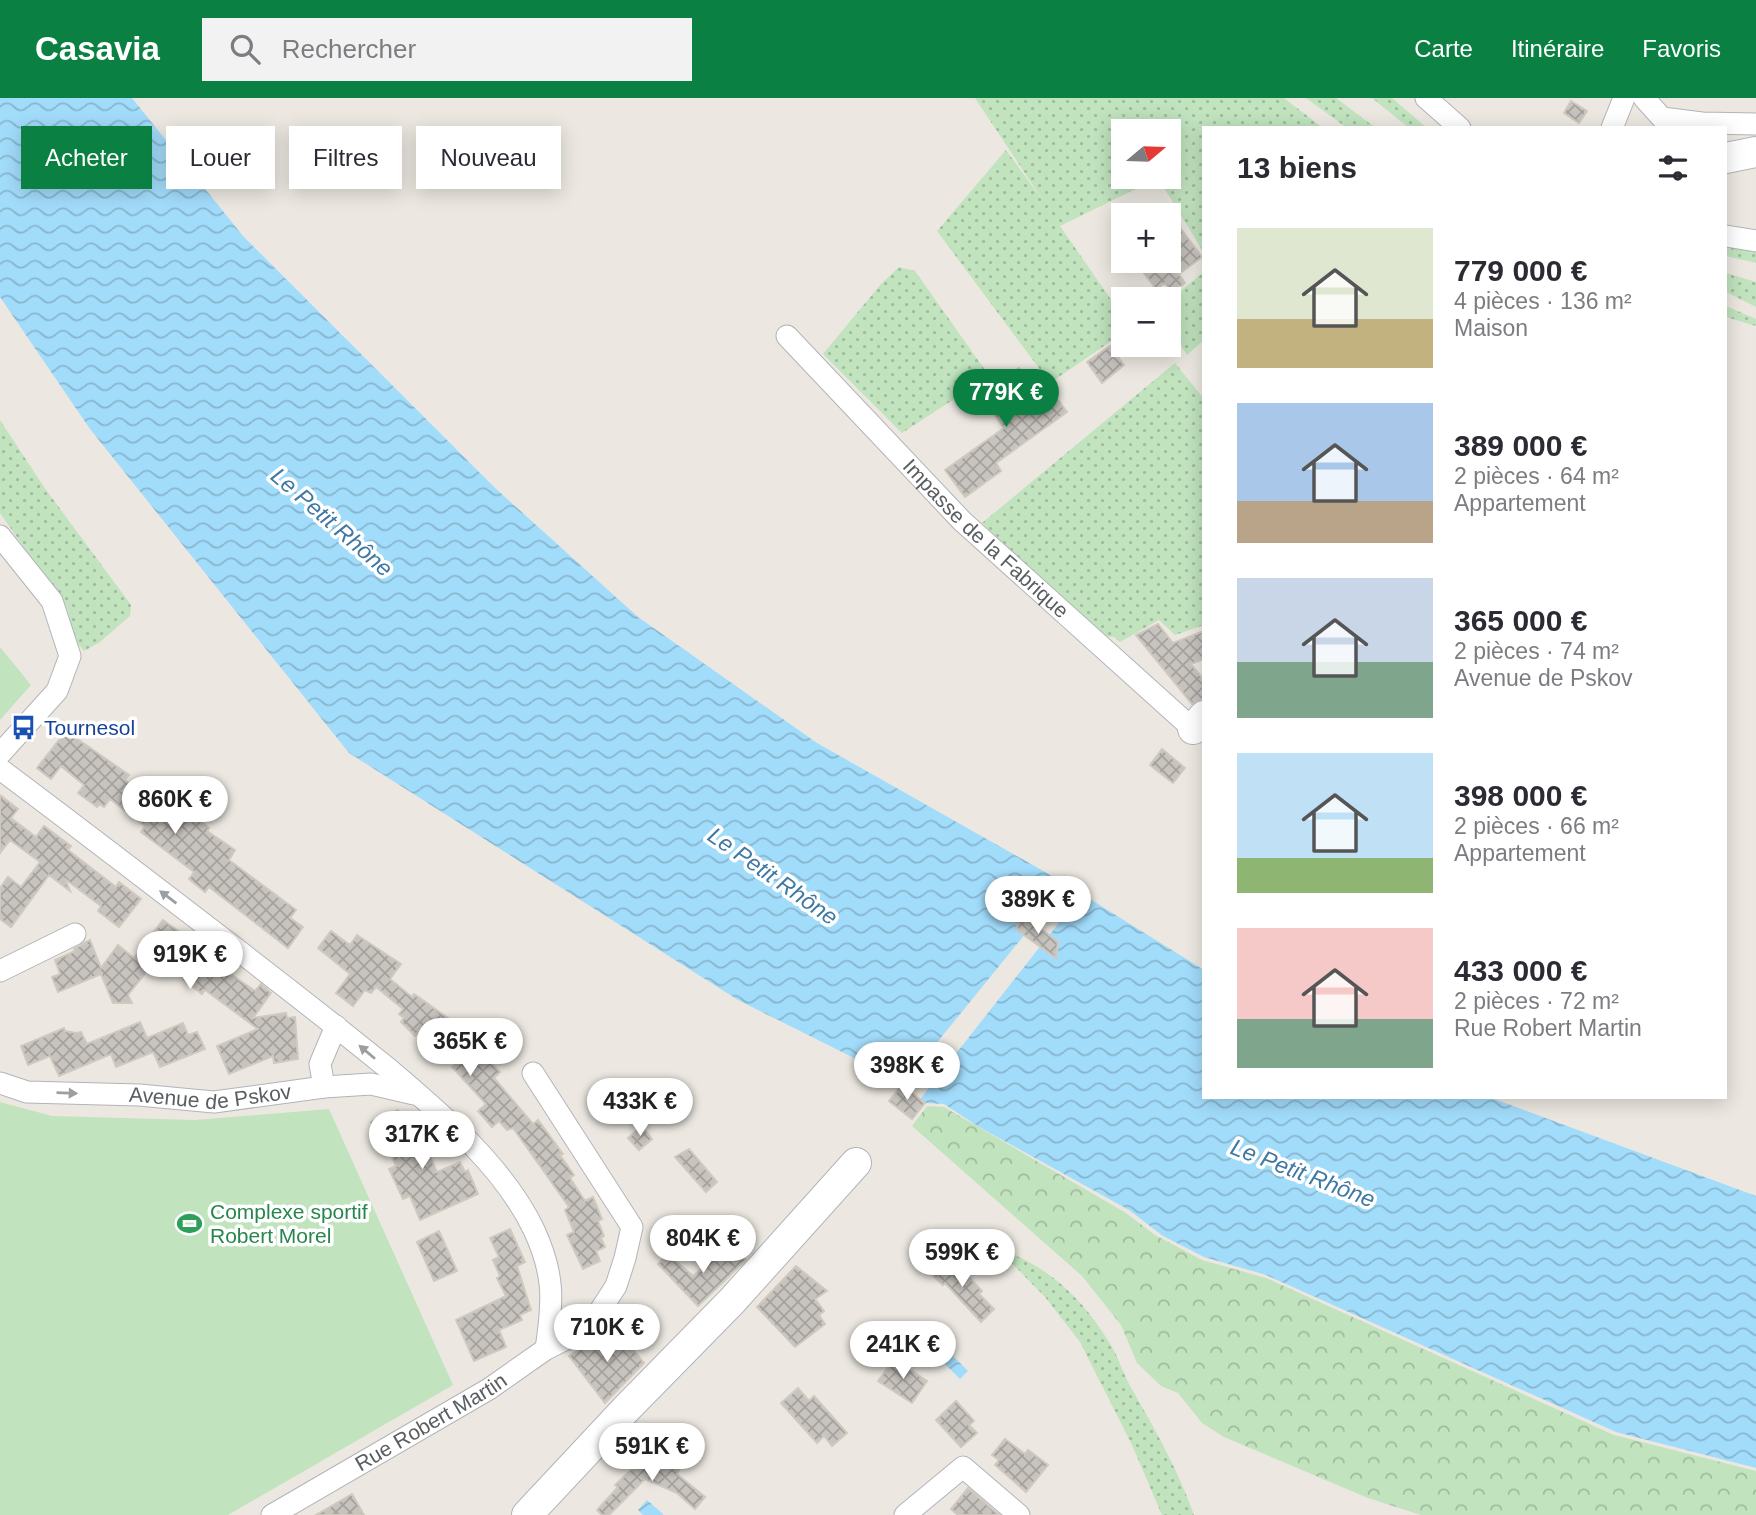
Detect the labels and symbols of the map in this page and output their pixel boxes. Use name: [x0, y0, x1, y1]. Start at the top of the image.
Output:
north arrow: [1111, 119, 1181, 189]
pin: 779K €: [949, 370, 1063, 429]
street label: Impasse de la Fabrique: [899, 454, 1073, 622]
water label: Le Petit Rhône: [266, 462, 398, 582]
bus stop icon: Tournesol: [10, 714, 38, 742]
place label: Tournesol: [44, 716, 135, 739]
pin: 860K €: [118, 776, 232, 836]
water label: Le Petit Rhône: [703, 822, 843, 930]
pin: 389K €: [981, 876, 1095, 936]
one-way arrow: [160, 890, 178, 905]
pin: 919K €: [133, 932, 247, 991]
pin: 365K €: [413, 1018, 527, 1078]
pin: 398K €: [850, 1042, 964, 1102]
one-way arrow: [359, 1045, 376, 1060]
pin: 433K €: [583, 1079, 697, 1138]
street label: Avenue de Pskov: [129, 1080, 293, 1113]
one-way arrow: [56, 1088, 78, 1099]
pin: 317K €: [365, 1112, 479, 1171]
water label: Le Petit Rhône: [1227, 1134, 1379, 1212]
place label: Complexe sportif Robert Morel: [210, 1200, 368, 1247]
sports icon: Complexe sportif Robert Morel: [176, 1210, 204, 1238]
pin: 804K €: [646, 1216, 760, 1275]
pin: 599K €: [905, 1230, 1019, 1289]
pin: 710K €: [550, 1304, 664, 1364]
pin: 241K €: [846, 1322, 960, 1381]
street label: Rue Robert Martin: [351, 1368, 511, 1475]
pin: 591K €: [595, 1424, 709, 1483]

